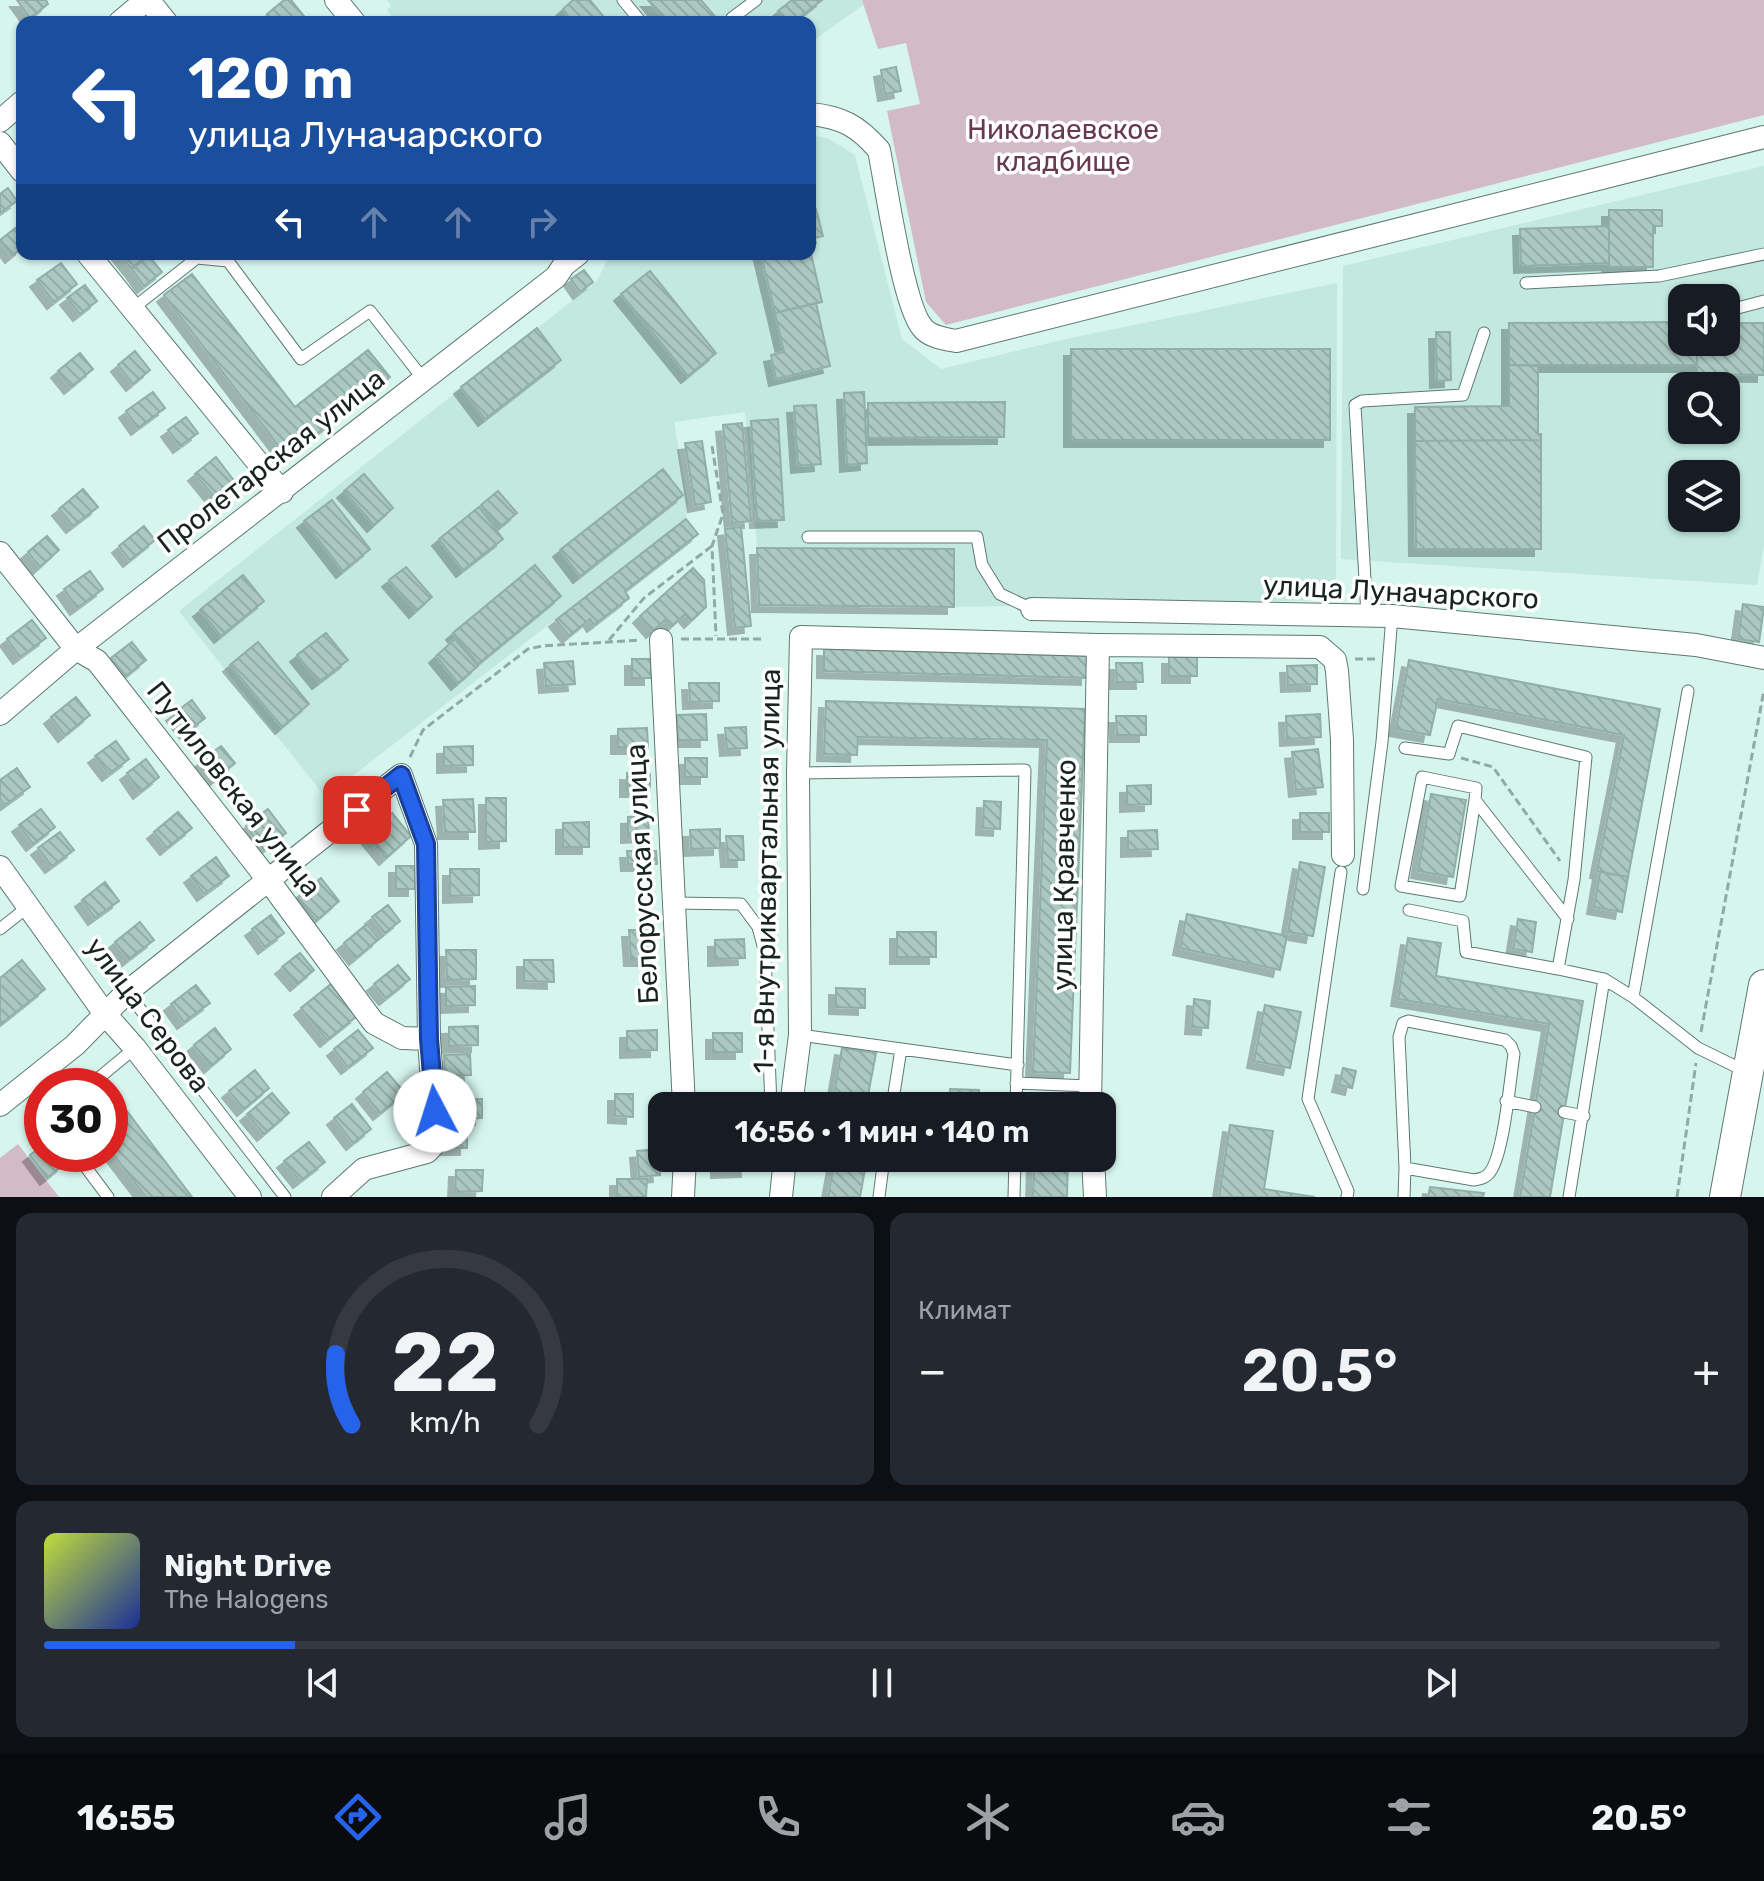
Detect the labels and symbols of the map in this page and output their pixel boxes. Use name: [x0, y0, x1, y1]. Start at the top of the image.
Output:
park label: Николаевское кладбище: [967, 113, 1159, 178]
street label: Пролетарская улица: [151, 362, 391, 560]
street label: улица Луначарского: [1262, 568, 1540, 616]
street label: 1-я Внутриквартальная улица: [747, 668, 787, 1074]
street label: Путиловская улица: [140, 675, 328, 903]
street label: Белорусская улица: [619, 743, 665, 1005]
street label: улица Кравченко: [1045, 759, 1083, 991]
pin: [323, 776, 391, 844]
street label: улица Серова: [79, 931, 217, 1099]
speed limit sign: 30: [24, 1068, 128, 1172]
position arrow: [393, 1069, 477, 1153]

